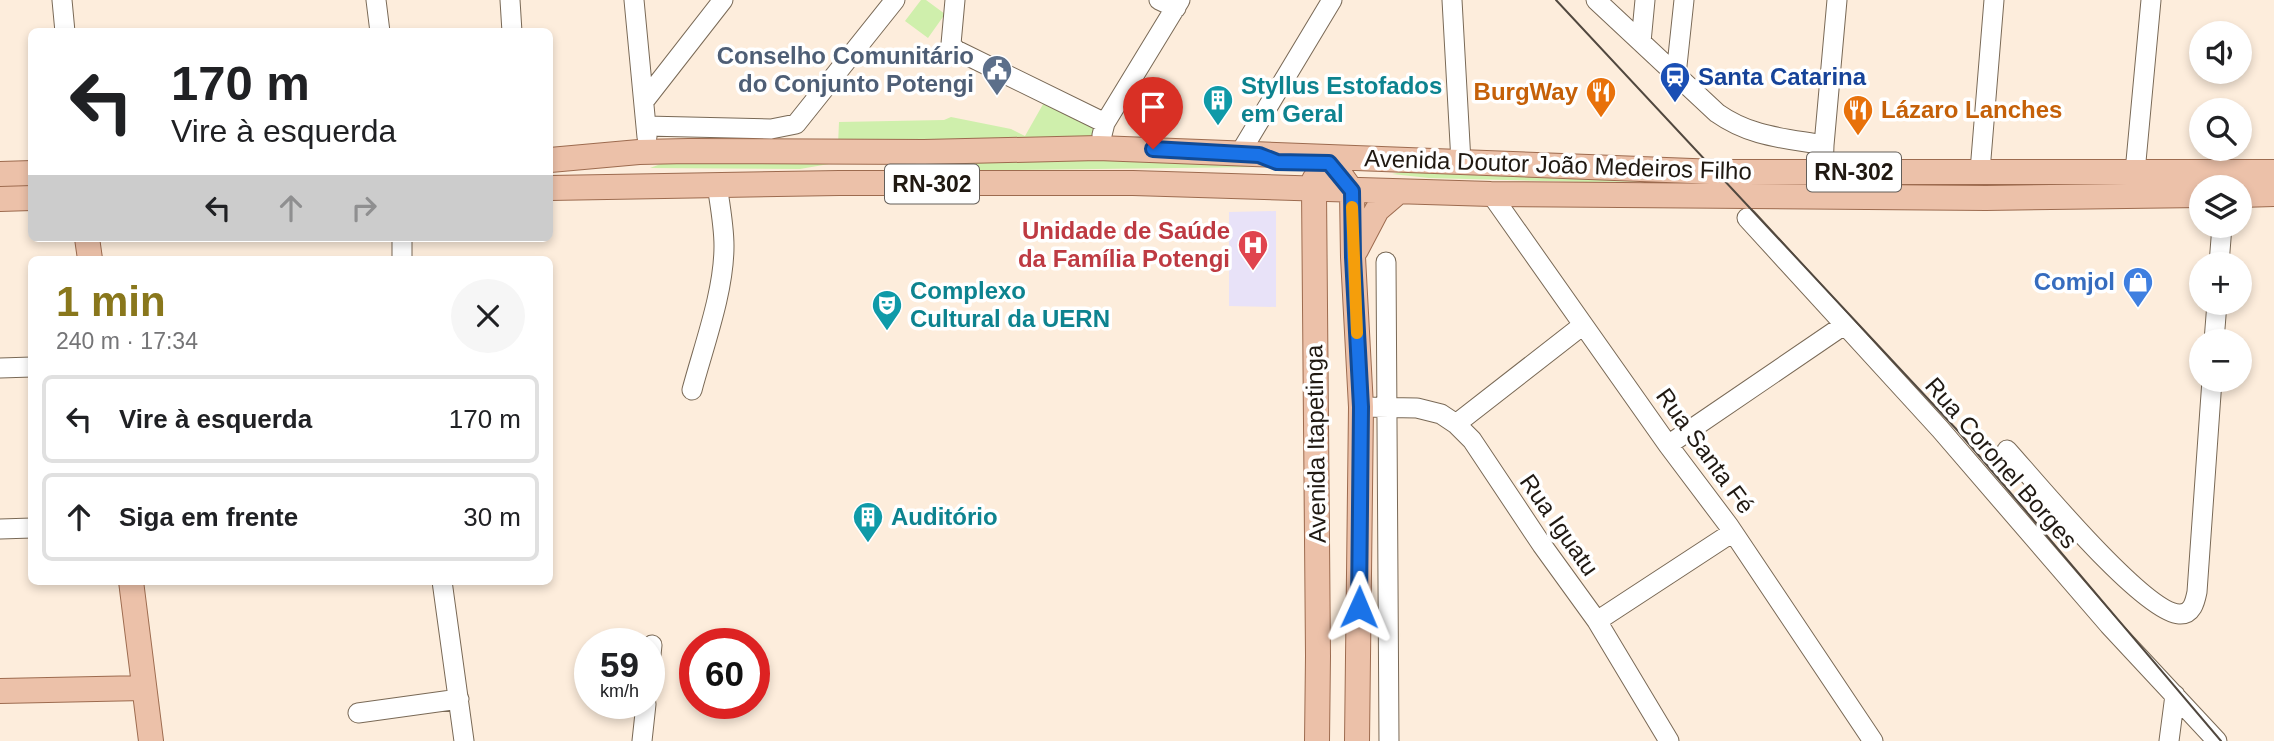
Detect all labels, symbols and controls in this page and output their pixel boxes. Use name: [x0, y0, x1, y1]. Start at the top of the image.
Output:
map controls: [2189, 21, 2252, 392]
button: sound: [2189, 21, 2252, 84]
place label: Conselho Comunitário do Conjunto Potengi: [717, 42, 974, 97]
public building icon: Conselho Comunitário do Conjunto Potengi: [980, 53, 1014, 97]
icon: left: [56, 56, 147, 147]
text: 170 m: [171, 56, 310, 110]
station icon: Santa Catarina: [1658, 60, 1692, 104]
place label: Santa Catarina: [1698, 63, 1867, 90]
place label: Styllus Estofados em Geral: [1241, 72, 1442, 127]
restaurant icon: BurgWay: [1584, 75, 1618, 119]
pin: [1123, 77, 1183, 149]
place label: BurgWay: [1474, 78, 1579, 105]
building icon: Styllus Estofados em Geral: [1201, 83, 1235, 127]
icon: arrive: [1134, 88, 1172, 126]
restaurant icon: Lázaro Lanches: [1841, 93, 1875, 137]
place label: Lázaro Lanches: [1881, 96, 2062, 123]
button: search: [2189, 98, 2252, 161]
text: Vire à esquerda: [171, 113, 396, 149]
street label: Avenida Doutor João Medeiros Filho: [1364, 144, 1752, 185]
road number: RN-302: [1807, 153, 1901, 192]
road number: RN-302: [885, 164, 979, 204]
button: layers: [2189, 175, 2252, 238]
icon: left: [199, 189, 237, 227]
icon: ahead: [272, 189, 310, 227]
icon: right: [345, 189, 383, 227]
place label: Unidade de Saúde da Família Potengi: [1018, 217, 1230, 272]
hospital icon: Unidade de Saúde da Família Potengi: [1236, 228, 1270, 272]
button: +: [2189, 252, 2252, 315]
shop icon: Comjol: [2121, 265, 2155, 309]
place label: Comjol: [2034, 268, 2115, 295]
place label: Complexo Cultural da UERN: [910, 277, 1110, 332]
text: 1 min: [56, 278, 166, 325]
button: close: [451, 279, 525, 353]
theatre icon: Complexo Cultural da UERN: [870, 288, 904, 332]
text: 240 m · 17:34: [56, 328, 198, 354]
button: −: [2189, 329, 2252, 392]
street label: Avenida Itapetinga: [1300, 344, 1331, 543]
street label: Rua Coronel Borges: [1920, 372, 2083, 554]
street label: Rua Santa Fé: [1651, 383, 1760, 519]
icon: left: [60, 400, 98, 438]
text: Vire à esquerda: [119, 404, 312, 434]
text: 170 m: [449, 404, 521, 434]
street label: Rua Iguatu: [1515, 469, 1604, 581]
icon: ahead: [60, 498, 98, 536]
building icon: Auditório: [851, 500, 885, 544]
text: Siga em frente: [119, 502, 298, 532]
text: 30 m: [463, 502, 521, 532]
place label: Auditório: [891, 503, 998, 530]
position arrow: [1322, 570, 1396, 644]
speed limit sign: 60: [679, 628, 770, 719]
text: 59: [600, 645, 639, 684]
text: km/h: [600, 681, 639, 701]

